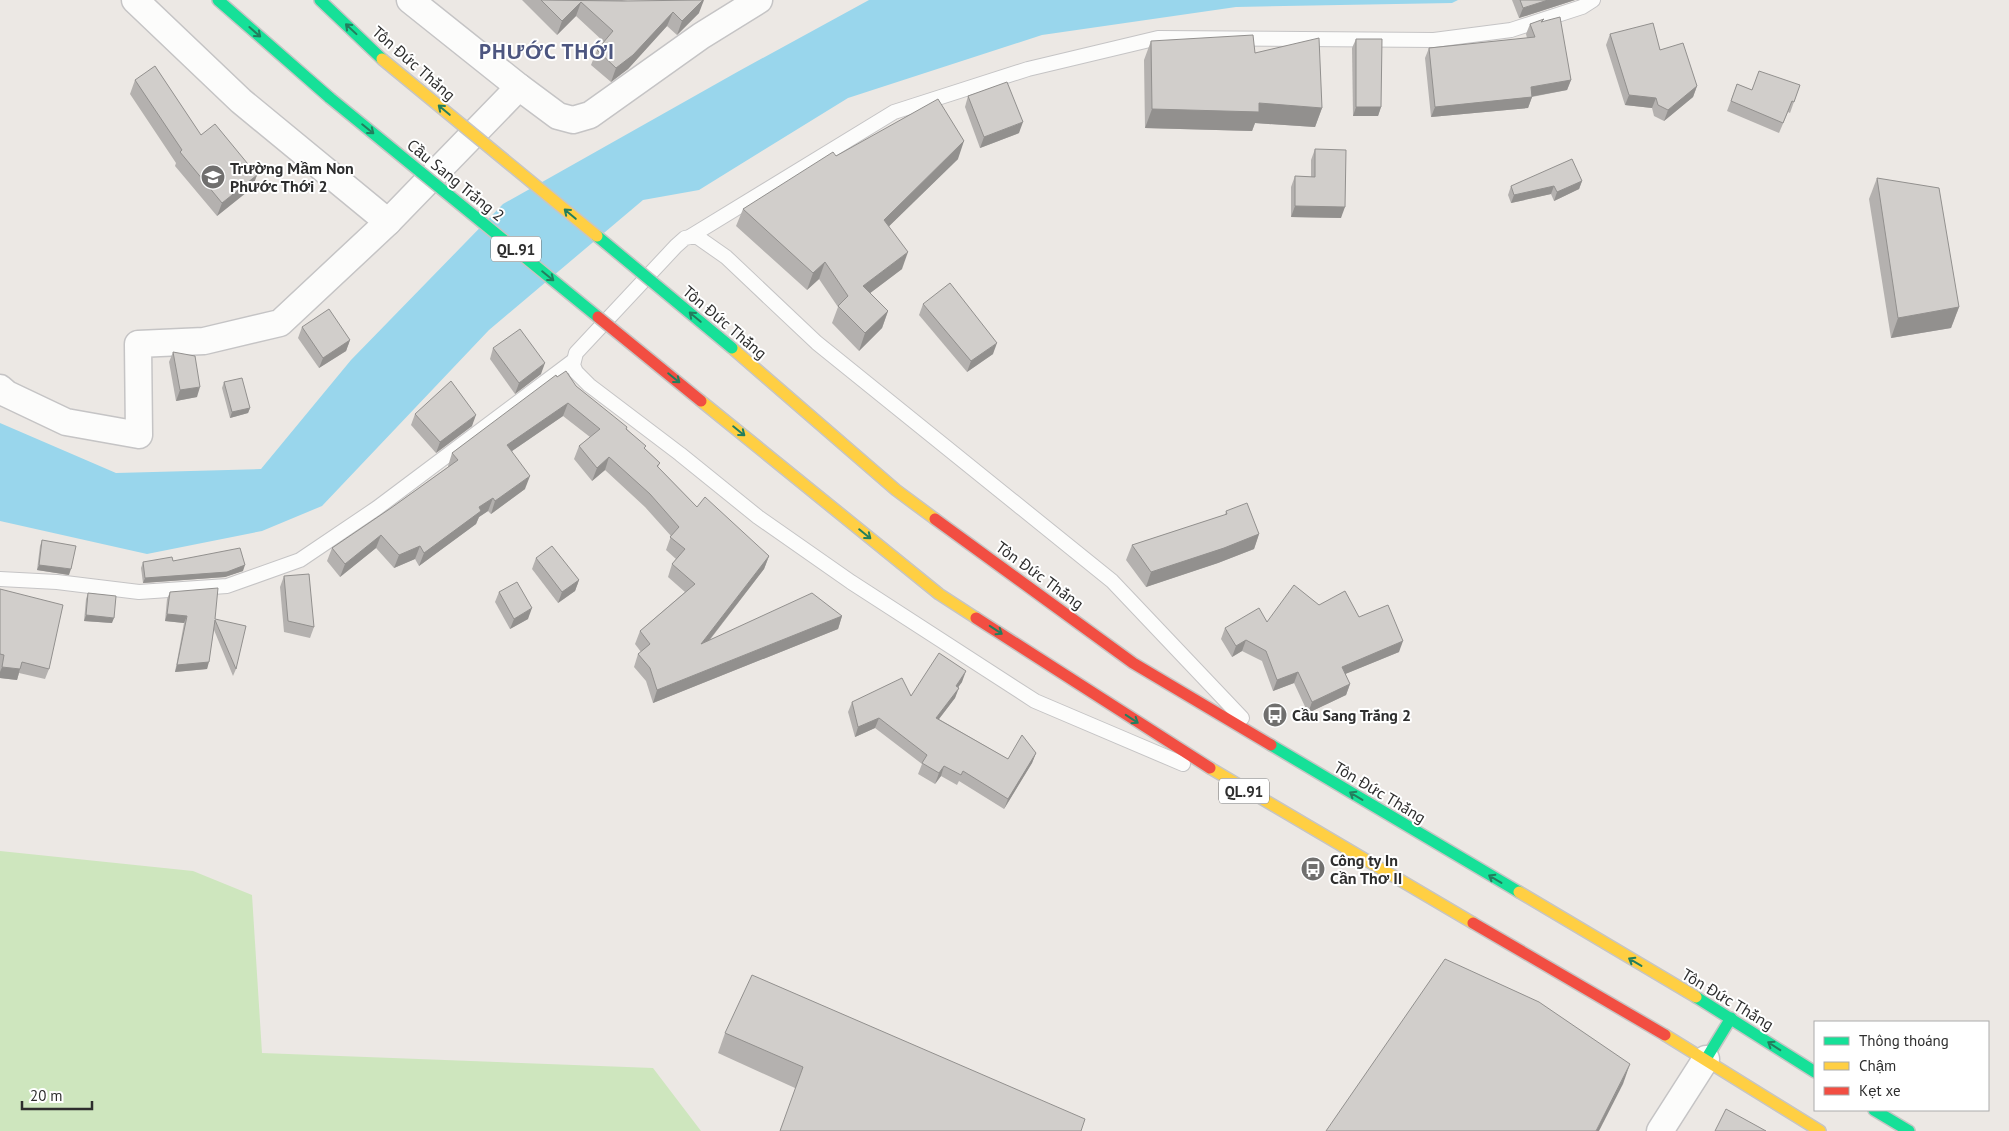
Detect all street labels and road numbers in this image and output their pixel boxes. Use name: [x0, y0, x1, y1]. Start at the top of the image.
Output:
street label: Tôn Đức Thắng: [368, 21, 460, 105]
street label: Cầu Sang Trắng 2: [403, 135, 509, 225]
road number: QL.91: [491, 236, 541, 262]
street label: Tôn Đức Thắng: [679, 281, 771, 363]
street label: Tôn Đức Thắng: [992, 536, 1088, 614]
street label: Tôn Đức Thắng: [1330, 757, 1430, 827]
road number: QL.91: [1219, 778, 1269, 804]
street label: Tôn Đức Thắng: [1678, 964, 1778, 1034]

